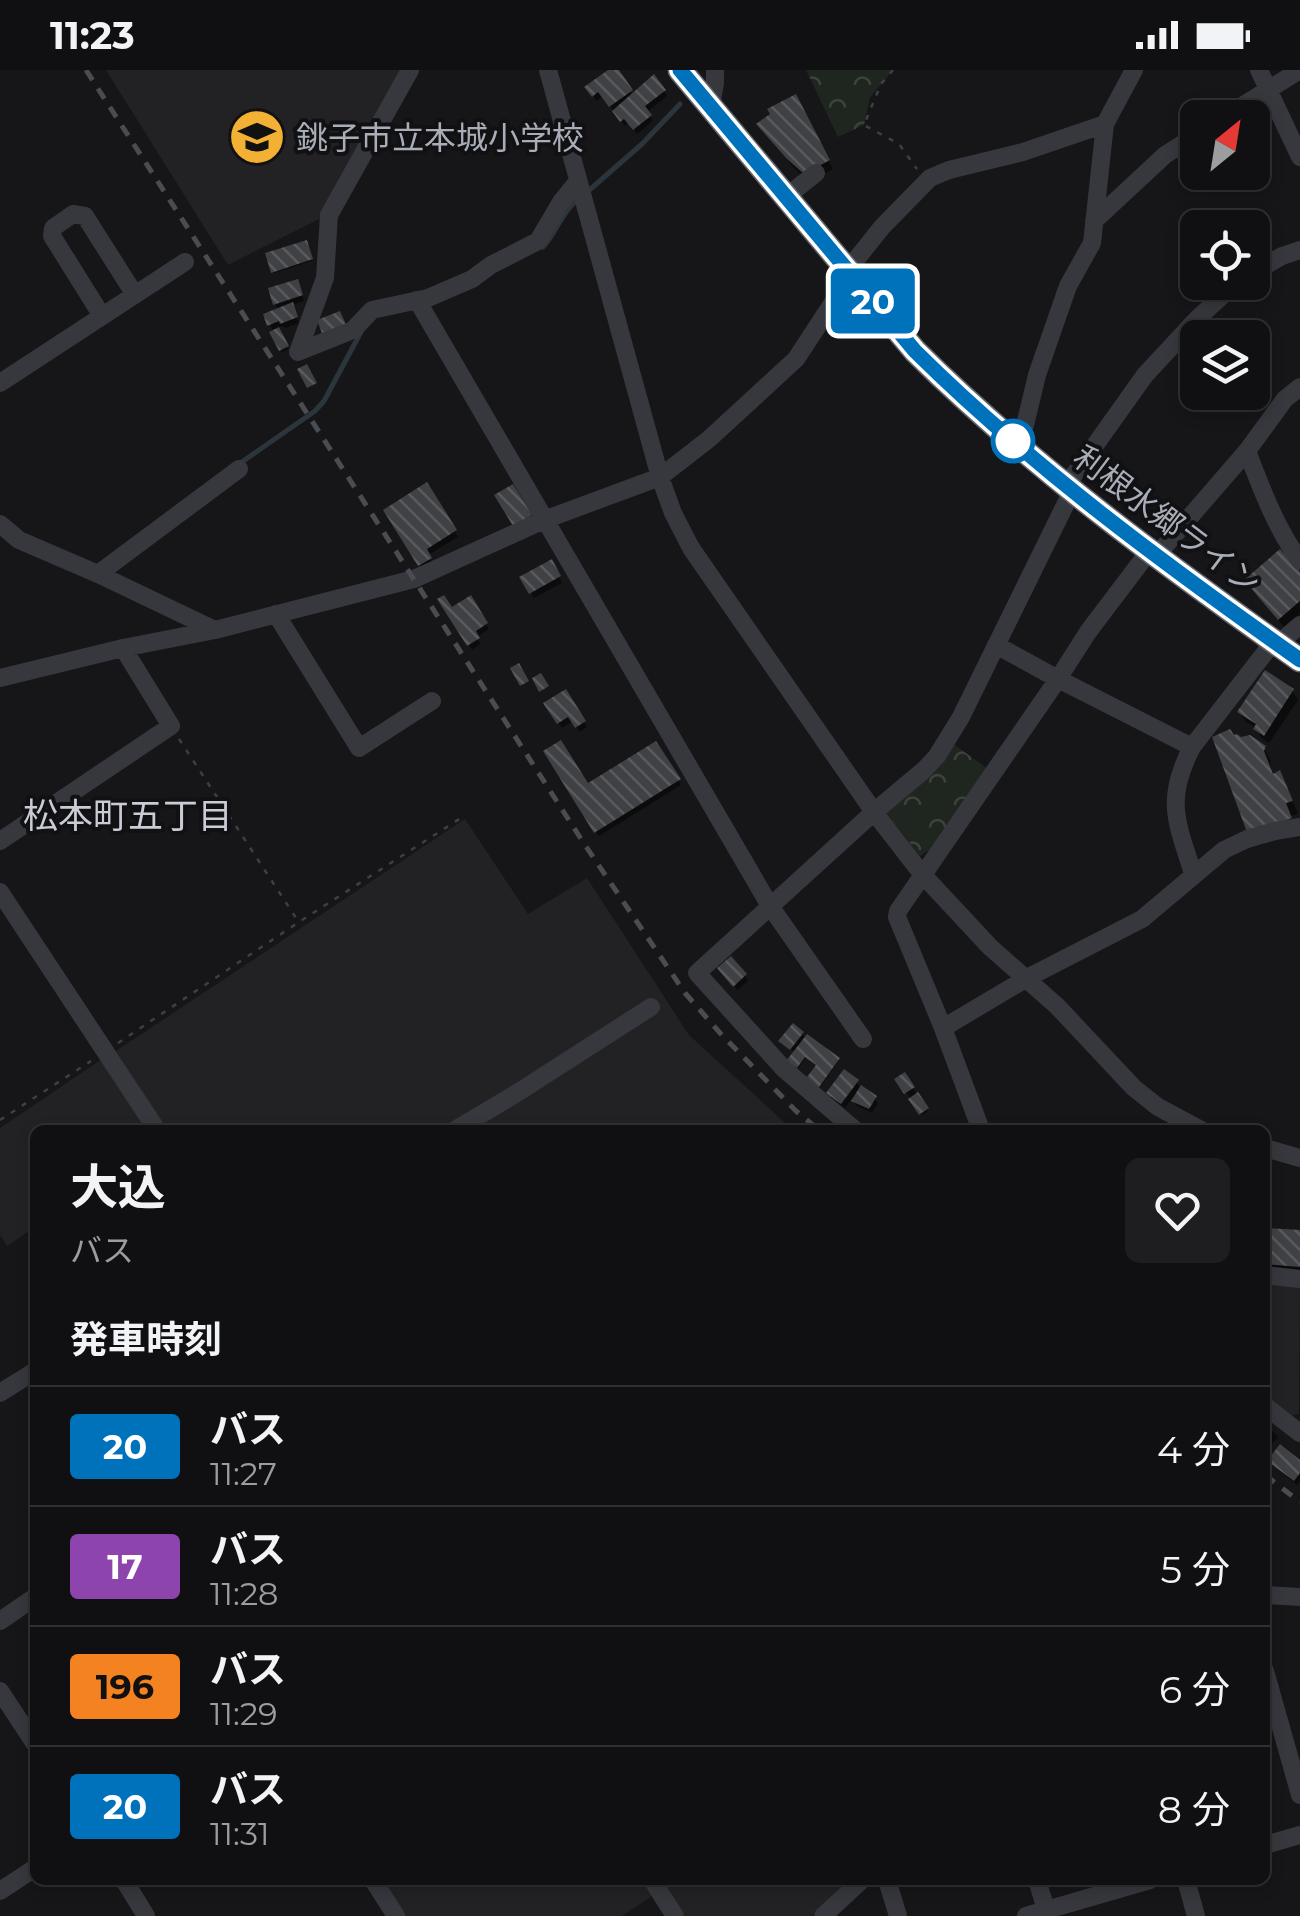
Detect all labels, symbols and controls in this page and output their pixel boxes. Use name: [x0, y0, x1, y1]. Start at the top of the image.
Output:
text: 11:23: [50, 12, 135, 59]
north arrow: [1180, 100, 1270, 190]
map controls: [1180, 100, 1270, 410]
school or university icon: 銚子市立本城小学校: [227, 107, 287, 167]
place label: 銚子市立本城小学校: [296, 118, 584, 157]
button: locate: [1180, 210, 1270, 300]
line badge: 20: [828, 268, 918, 334]
text: 20: [851, 280, 895, 323]
button: layers: [1180, 320, 1270, 410]
unlabelled marker: [992, 420, 1034, 462]
street label: 利根水郷ライン: [1066, 437, 1268, 603]
district label: 松本町五丁目: [23, 794, 233, 837]
text: 大込: [70, 1158, 166, 1216]
button: heart: [1125, 1158, 1230, 1263]
text: バス: [70, 1231, 134, 1270]
text: 発車時刻: [70, 1316, 222, 1363]
text: バス: [210, 1406, 286, 1453]
text: 20: [103, 1425, 147, 1468]
text: 4 分: [1157, 1426, 1230, 1473]
text: 11:27: [210, 1454, 277, 1493]
text: バス: [210, 1526, 286, 1573]
text: 17: [107, 1545, 143, 1588]
text: 5 分: [1161, 1546, 1230, 1593]
text: 11:28: [210, 1574, 278, 1613]
text: バス: [210, 1646, 286, 1693]
text: 196: [96, 1665, 154, 1708]
text: 6 分: [1159, 1666, 1230, 1713]
text: 11:29: [210, 1694, 278, 1733]
text: バス: [210, 1766, 286, 1813]
text: 20: [103, 1785, 147, 1828]
text: 8 分: [1158, 1786, 1230, 1833]
text: 11:31: [210, 1814, 270, 1853]

